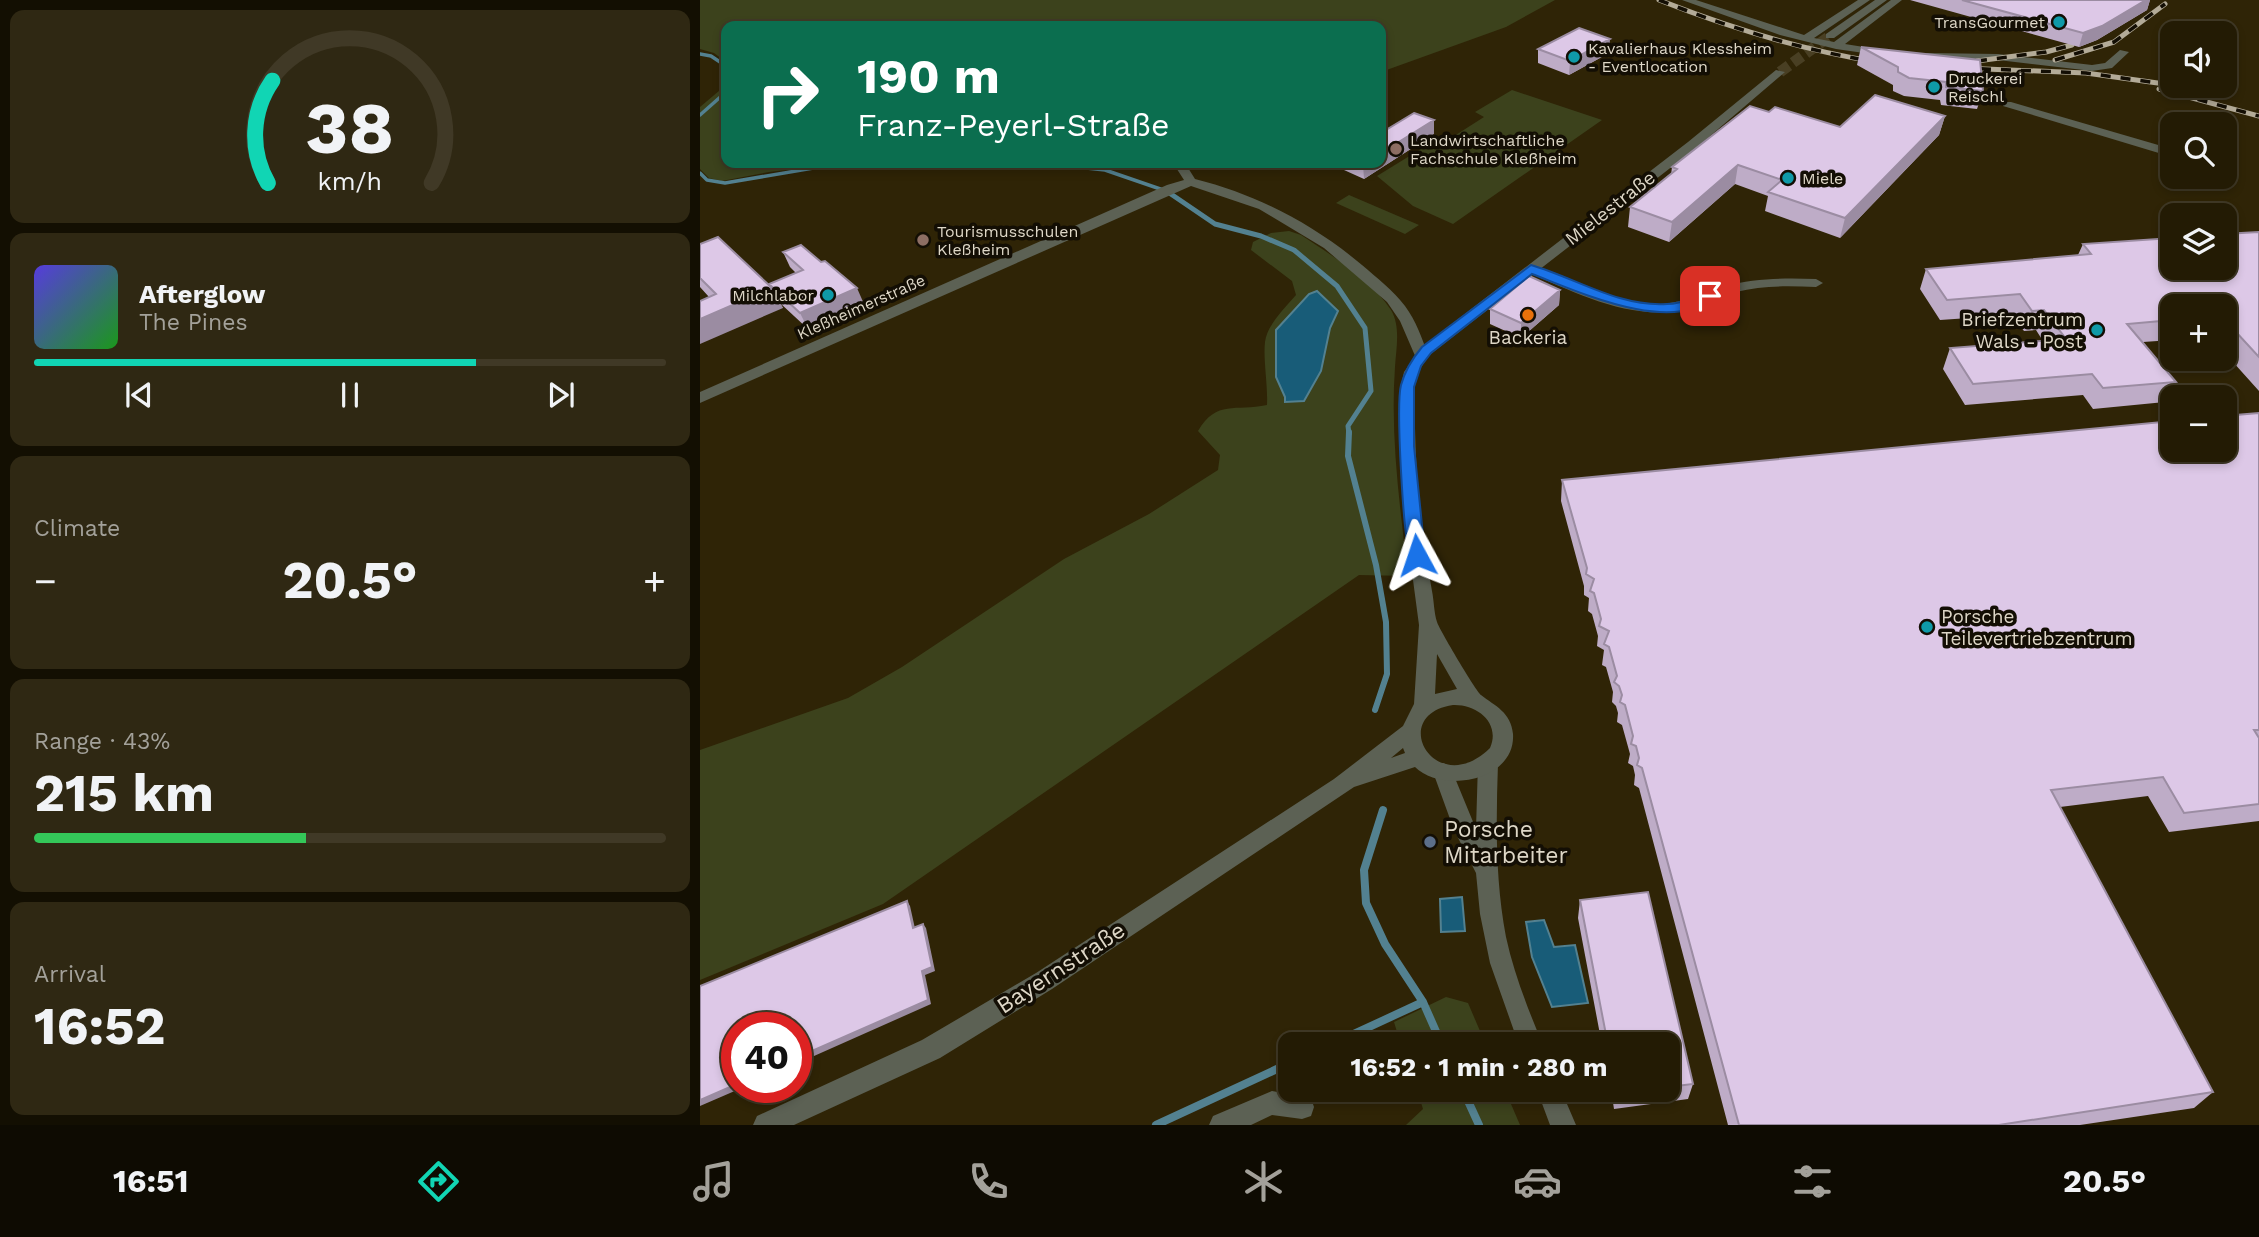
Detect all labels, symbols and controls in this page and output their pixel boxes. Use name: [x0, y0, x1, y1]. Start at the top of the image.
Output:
place label: TransGourmet: [1934, 13, 2045, 32]
marker: TransGourmet: [2051, 14, 2067, 30]
map controls: [2160, 21, 2237, 462]
button: sound: [2160, 21, 2237, 98]
place label: Kavalierhaus Klessheim - Eventlocation: [1588, 39, 1772, 76]
text: 190 m: [857, 47, 1000, 105]
icon: right: [742, 49, 833, 140]
marker: Kavalierhaus Klessheim - Eventlocation: [1566, 49, 1582, 65]
place label: Druckerei Reischl: [1948, 69, 2023, 106]
marker: Druckerei Reischl: [1926, 79, 1942, 95]
text: 38: [306, 85, 394, 171]
text: Franz-Peyerl-Straße: [857, 106, 1170, 144]
button: search: [2160, 112, 2237, 189]
place label: Landwirtschaftliche Fachschule Kleßheim: [1410, 131, 1577, 168]
marker: Landwirtschaftliche Fachschule Kleßheim: [1388, 141, 1404, 157]
text: km/h: [318, 166, 382, 195]
street label: Mielestraße: [1560, 166, 1660, 250]
place label: Miele: [1802, 169, 1843, 188]
marker: Miele: [1780, 170, 1796, 186]
button: layers: [2160, 203, 2237, 280]
place label: Tourismusschulen Kleßheim: [937, 222, 1078, 259]
marker: Tourismusschulen Kleßheim: [915, 232, 931, 248]
pin: [1680, 266, 1740, 326]
street label: Kleßheimerstraße: [794, 270, 928, 344]
icon: arrive: [1691, 277, 1729, 315]
text: Afterglow: [139, 279, 265, 309]
place label: Milchlabor: [732, 286, 814, 305]
marker: Milchlabor: [820, 287, 836, 303]
button: +: [2160, 294, 2237, 371]
marker: Backeria: [1520, 307, 1536, 323]
place label: Briefzentrum Wals - Post: [1961, 308, 2083, 353]
text: The Pines: [139, 309, 248, 336]
marker: Briefzentrum Wals - Post: [2089, 322, 2105, 338]
place label: Backeria: [1489, 326, 1568, 349]
icon: previous: [120, 376, 158, 414]
icon: pause: [331, 376, 369, 414]
icon: next: [542, 376, 580, 414]
button: −: [2160, 385, 2237, 462]
text: Climate: [34, 515, 120, 542]
position arrow: [1380, 518, 1454, 592]
text: 20.5°: [282, 550, 418, 611]
text: −: [34, 559, 57, 603]
text: +: [643, 559, 666, 603]
place label: Porsche Teilevertriebzentrum: [1941, 605, 2133, 650]
marker: Porsche Teilevertriebzentrum: [1919, 619, 1935, 635]
text: Range · 43%: [34, 728, 170, 755]
text: 215 km: [34, 763, 214, 824]
place label: Porsche Mitarbeiter: [1444, 816, 1568, 869]
marker: Porsche Mitarbeiter: [1422, 834, 1438, 850]
street label: Bayernstraße: [992, 917, 1130, 1019]
text: Arrival: [34, 961, 106, 988]
text: 16:52: [34, 996, 165, 1057]
speed limit sign: 40: [721, 1012, 812, 1103]
text: 16:52 · 1 min · 280 m: [1351, 1052, 1607, 1082]
icon: directions: [414, 1157, 463, 1206]
icon: music: [689, 1157, 738, 1206]
icon: phone: [964, 1157, 1013, 1206]
icon: climate: [1239, 1157, 1288, 1206]
icon: car: [1513, 1157, 1562, 1206]
icon: filters: [1788, 1157, 1837, 1206]
text: 16:51: [113, 1162, 189, 1200]
text: 20.5°: [2063, 1162, 2146, 1200]

